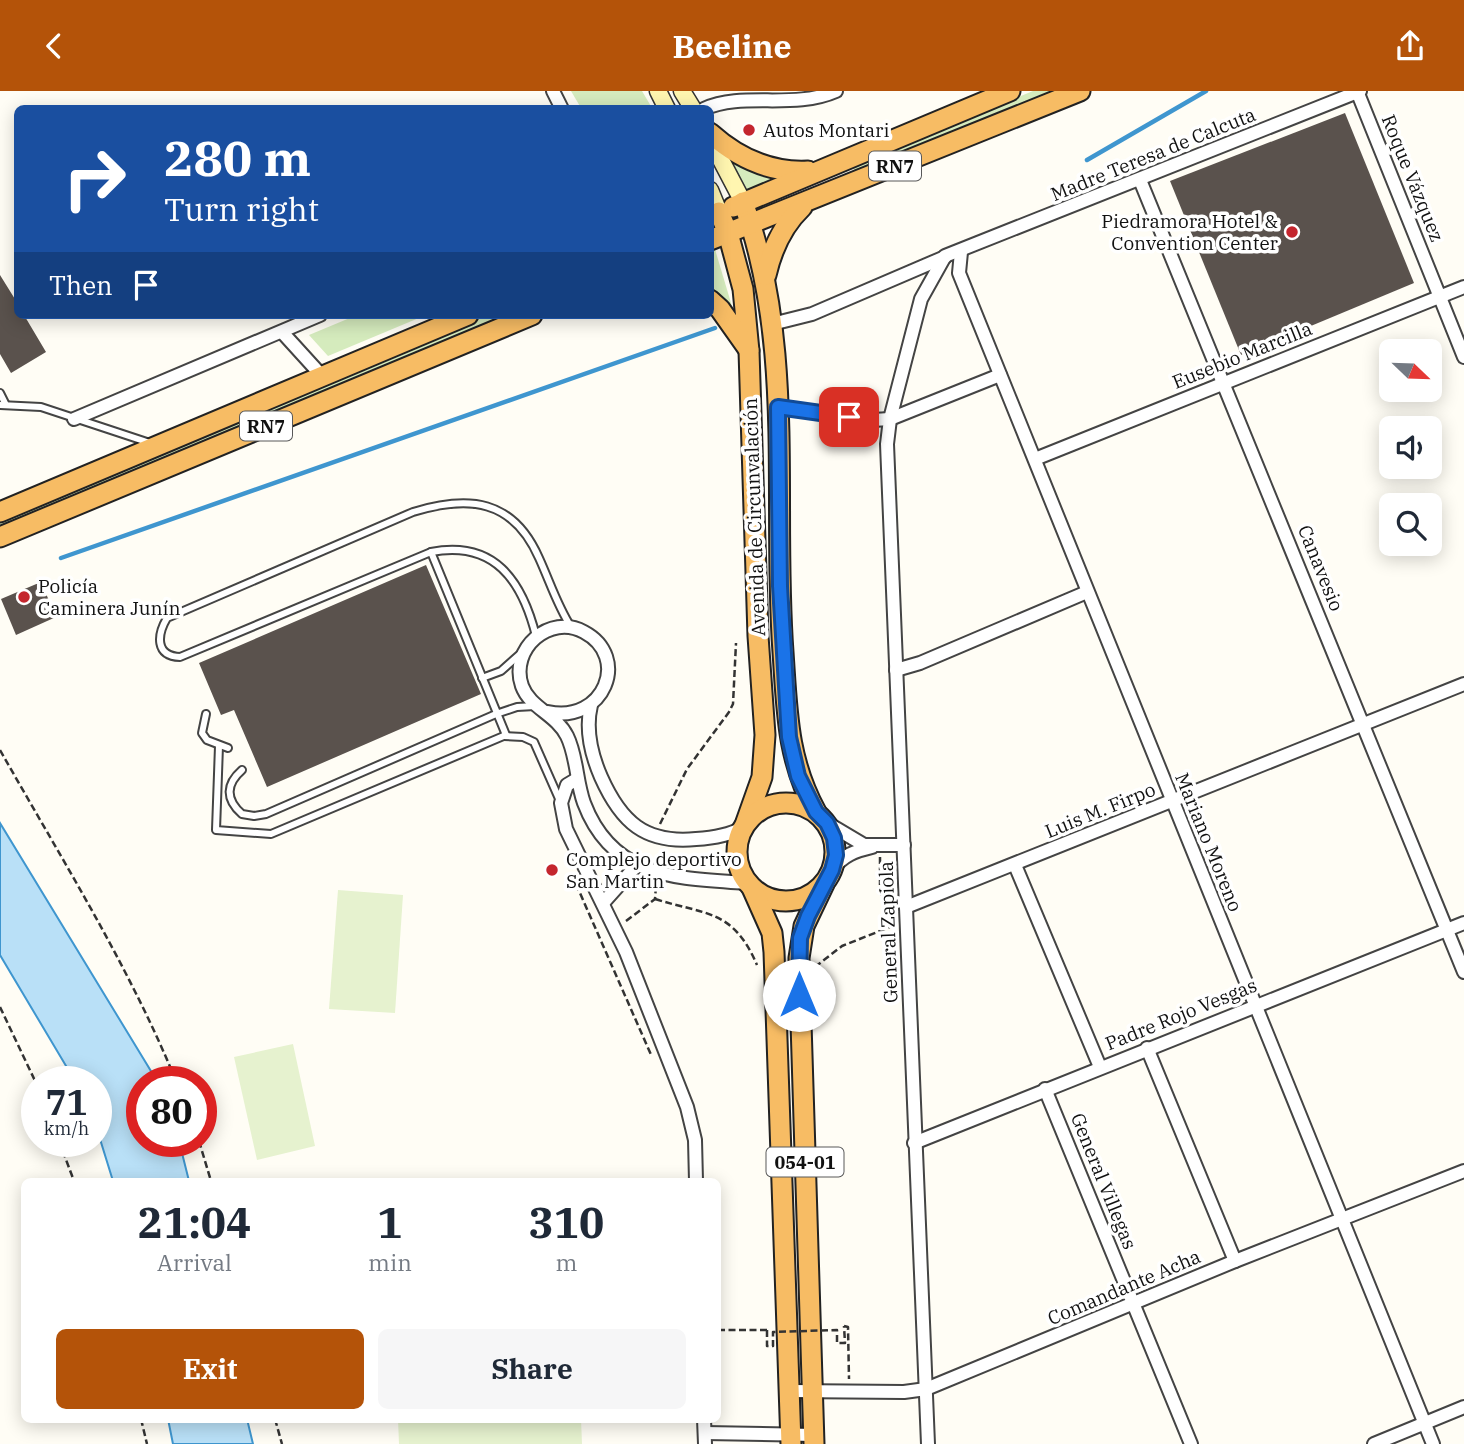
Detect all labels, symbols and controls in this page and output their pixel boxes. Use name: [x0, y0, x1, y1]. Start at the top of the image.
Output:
text: Beeline: [672, 25, 792, 67]
icon: back: [35, 27, 73, 65]
icon: share: [1391, 27, 1429, 65]
street label: Madre Teresa de Calcuta: [1047, 102, 1259, 206]
street label: Roque Vázquez: [1377, 111, 1449, 245]
place label: Autos Montari: [763, 118, 889, 142]
marker: Autos Montari: [741, 122, 757, 138]
text: 280 m: [164, 126, 311, 189]
icon: right: [49, 133, 140, 224]
road number: RN7: [869, 151, 921, 181]
text: Turn right: [164, 188, 319, 230]
place label: Piedramora Hotel & Convention Center: [1101, 209, 1279, 255]
marker: Piedramora Hotel & Convention Center: [1284, 224, 1300, 240]
icon: arrive: [127, 266, 165, 304]
text: Then: [49, 268, 113, 302]
street label: Eusebio Marcilla: [1169, 316, 1315, 394]
north arrow: [1379, 339, 1442, 403]
map controls: [1379, 339, 1442, 556]
pin: [819, 387, 879, 447]
street label: Avenida de Circunvalación: [738, 397, 770, 637]
icon: arrive: [830, 398, 868, 436]
road number: RN7: [240, 411, 292, 440]
button: sound: [1379, 416, 1442, 479]
button: search: [1379, 493, 1442, 556]
street label: Canavesio: [1293, 521, 1349, 615]
place label: Policía Caminera Junín: [38, 574, 181, 620]
marker: Policía Caminera Junín: [16, 589, 32, 605]
street label: Mariano Moreno: [1170, 769, 1248, 915]
street label: Luis M. Firpo: [1041, 777, 1159, 843]
place label: Complejo deportivo San Martin: [566, 847, 742, 893]
street label: General Zapiola: [874, 861, 902, 1003]
marker: Complejo deportivo San Martin: [544, 862, 560, 878]
position arrow: [762, 958, 836, 1032]
street label: Padre Rojo Vesgas: [1102, 973, 1260, 1055]
speed limit sign: 80: [126, 1066, 217, 1157]
text: 71: [45, 1079, 88, 1125]
street label: General Villegas: [1066, 1109, 1142, 1253]
text: km/h: [44, 1117, 89, 1140]
road number: 054-01: [766, 1147, 844, 1177]
text: 21:04: [138, 1195, 251, 1250]
text: 1: [377, 1195, 403, 1250]
text: 310: [529, 1195, 604, 1250]
street label: Comandante Acha: [1044, 1244, 1204, 1330]
text: Arrival: [157, 1247, 232, 1277]
text: min: [368, 1247, 412, 1277]
text: m: [555, 1247, 577, 1277]
button: Exit: [56, 1329, 364, 1409]
button: Share: [378, 1329, 686, 1409]

